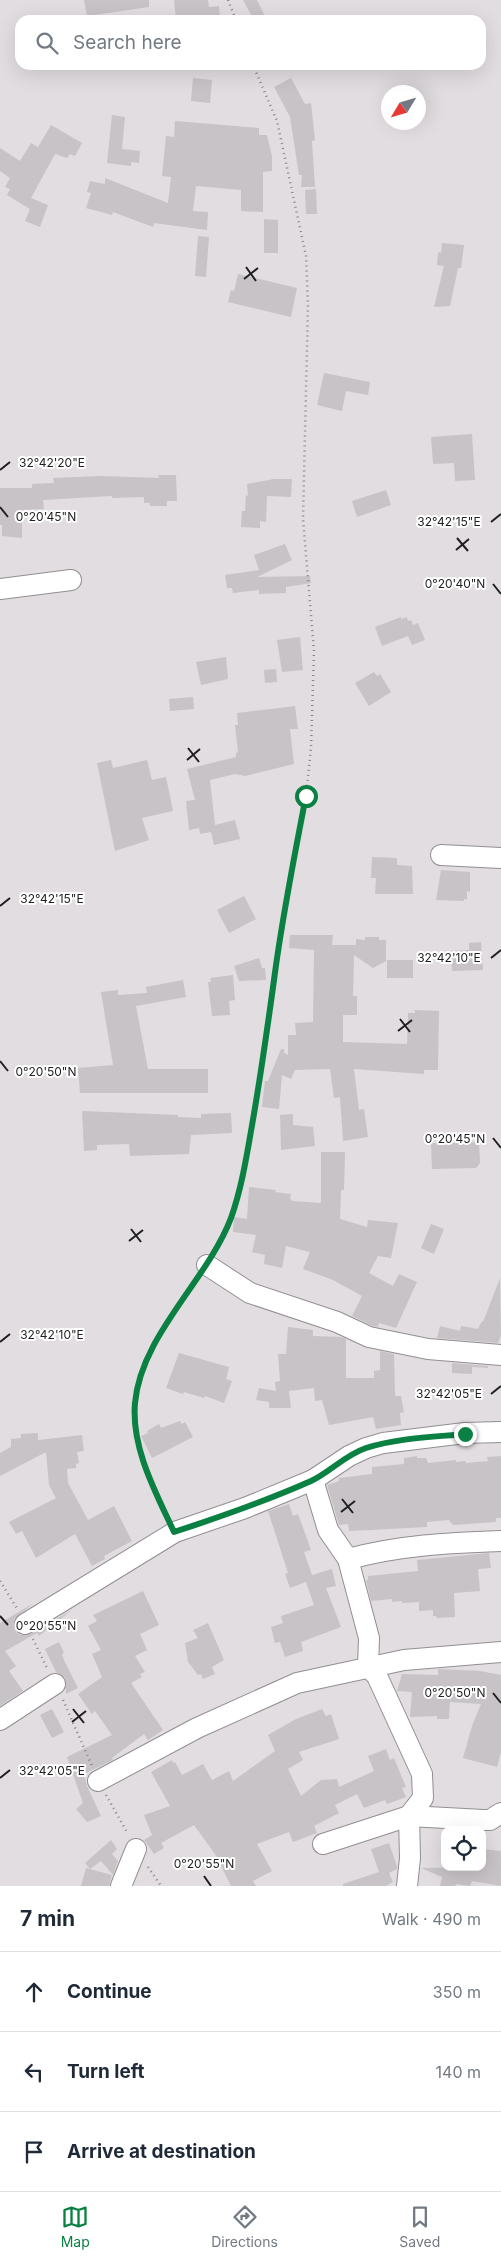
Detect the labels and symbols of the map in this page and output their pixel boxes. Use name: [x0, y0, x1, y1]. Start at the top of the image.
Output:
north arrow: [381, 85, 426, 130]
text: 32°42'20"E: [19, 455, 85, 470]
text: 0°20'45"N: [16, 509, 76, 524]
text: 32°42'15"E: [417, 514, 481, 529]
text: 0°20'40"N: [425, 576, 485, 591]
route start: [295, 785, 318, 808]
text: 32°42'15"E: [20, 891, 84, 906]
text: 32°42'10"E: [417, 950, 481, 965]
text: 0°20'50"N: [15, 1064, 77, 1079]
text: 0°20'45"N: [425, 1131, 485, 1146]
text: 32°42'10"E: [20, 1327, 84, 1342]
text: 32°42'05"E: [416, 1386, 482, 1401]
route end: [454, 1423, 477, 1446]
text: 0°20'55"N: [16, 1618, 76, 1633]
text: 0°20'50"N: [424, 1685, 486, 1700]
text: 32°42'05"E: [19, 1763, 85, 1778]
text: 0°20'55"N: [174, 1856, 234, 1871]

